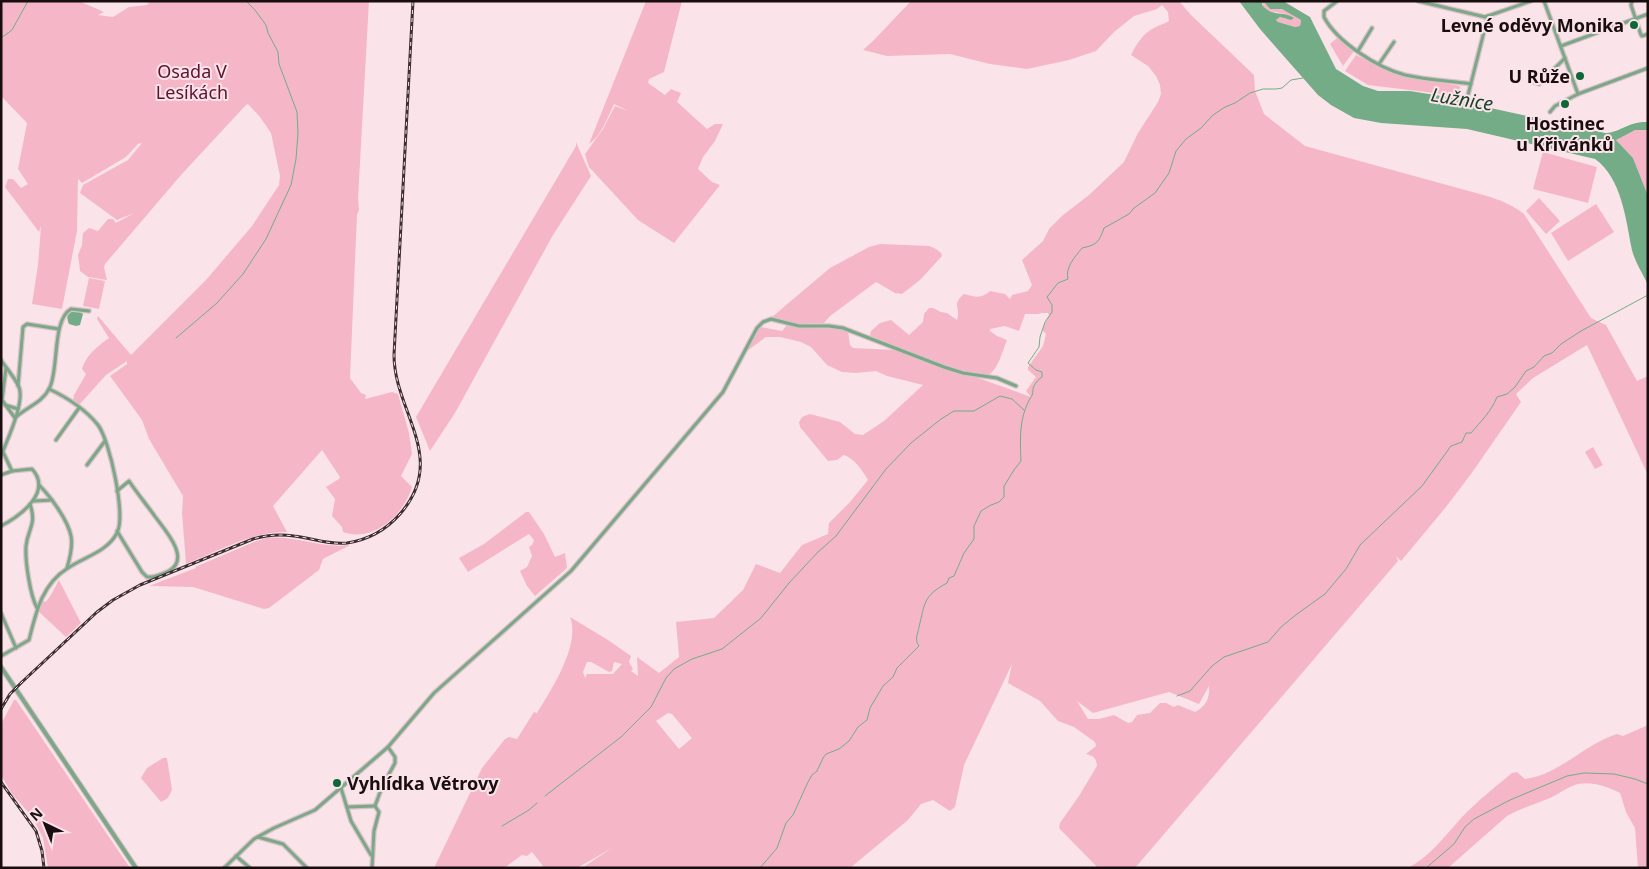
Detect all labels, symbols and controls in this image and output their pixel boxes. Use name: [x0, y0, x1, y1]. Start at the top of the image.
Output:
place label: Levné oděvy Monika: [1441, 13, 1624, 37]
marker: Levné oděvy Monika: [1628, 19, 1640, 31]
park label: Osada V Lesíkách: [156, 59, 228, 104]
place label: U Růže: [1509, 64, 1570, 88]
marker: U Růže: [1574, 70, 1586, 82]
water label: Lužnice: [1429, 81, 1495, 117]
marker: Hostinec u Křivánků: [1559, 98, 1571, 110]
place label: Hostinec u Křivánků: [1516, 111, 1614, 156]
place label: Vyhlídka Větrovy: [347, 771, 499, 795]
marker: Vyhlídka Větrovy: [331, 777, 343, 789]
north arrow: [20, 799, 70, 849]
text: N: [25, 803, 46, 825]

